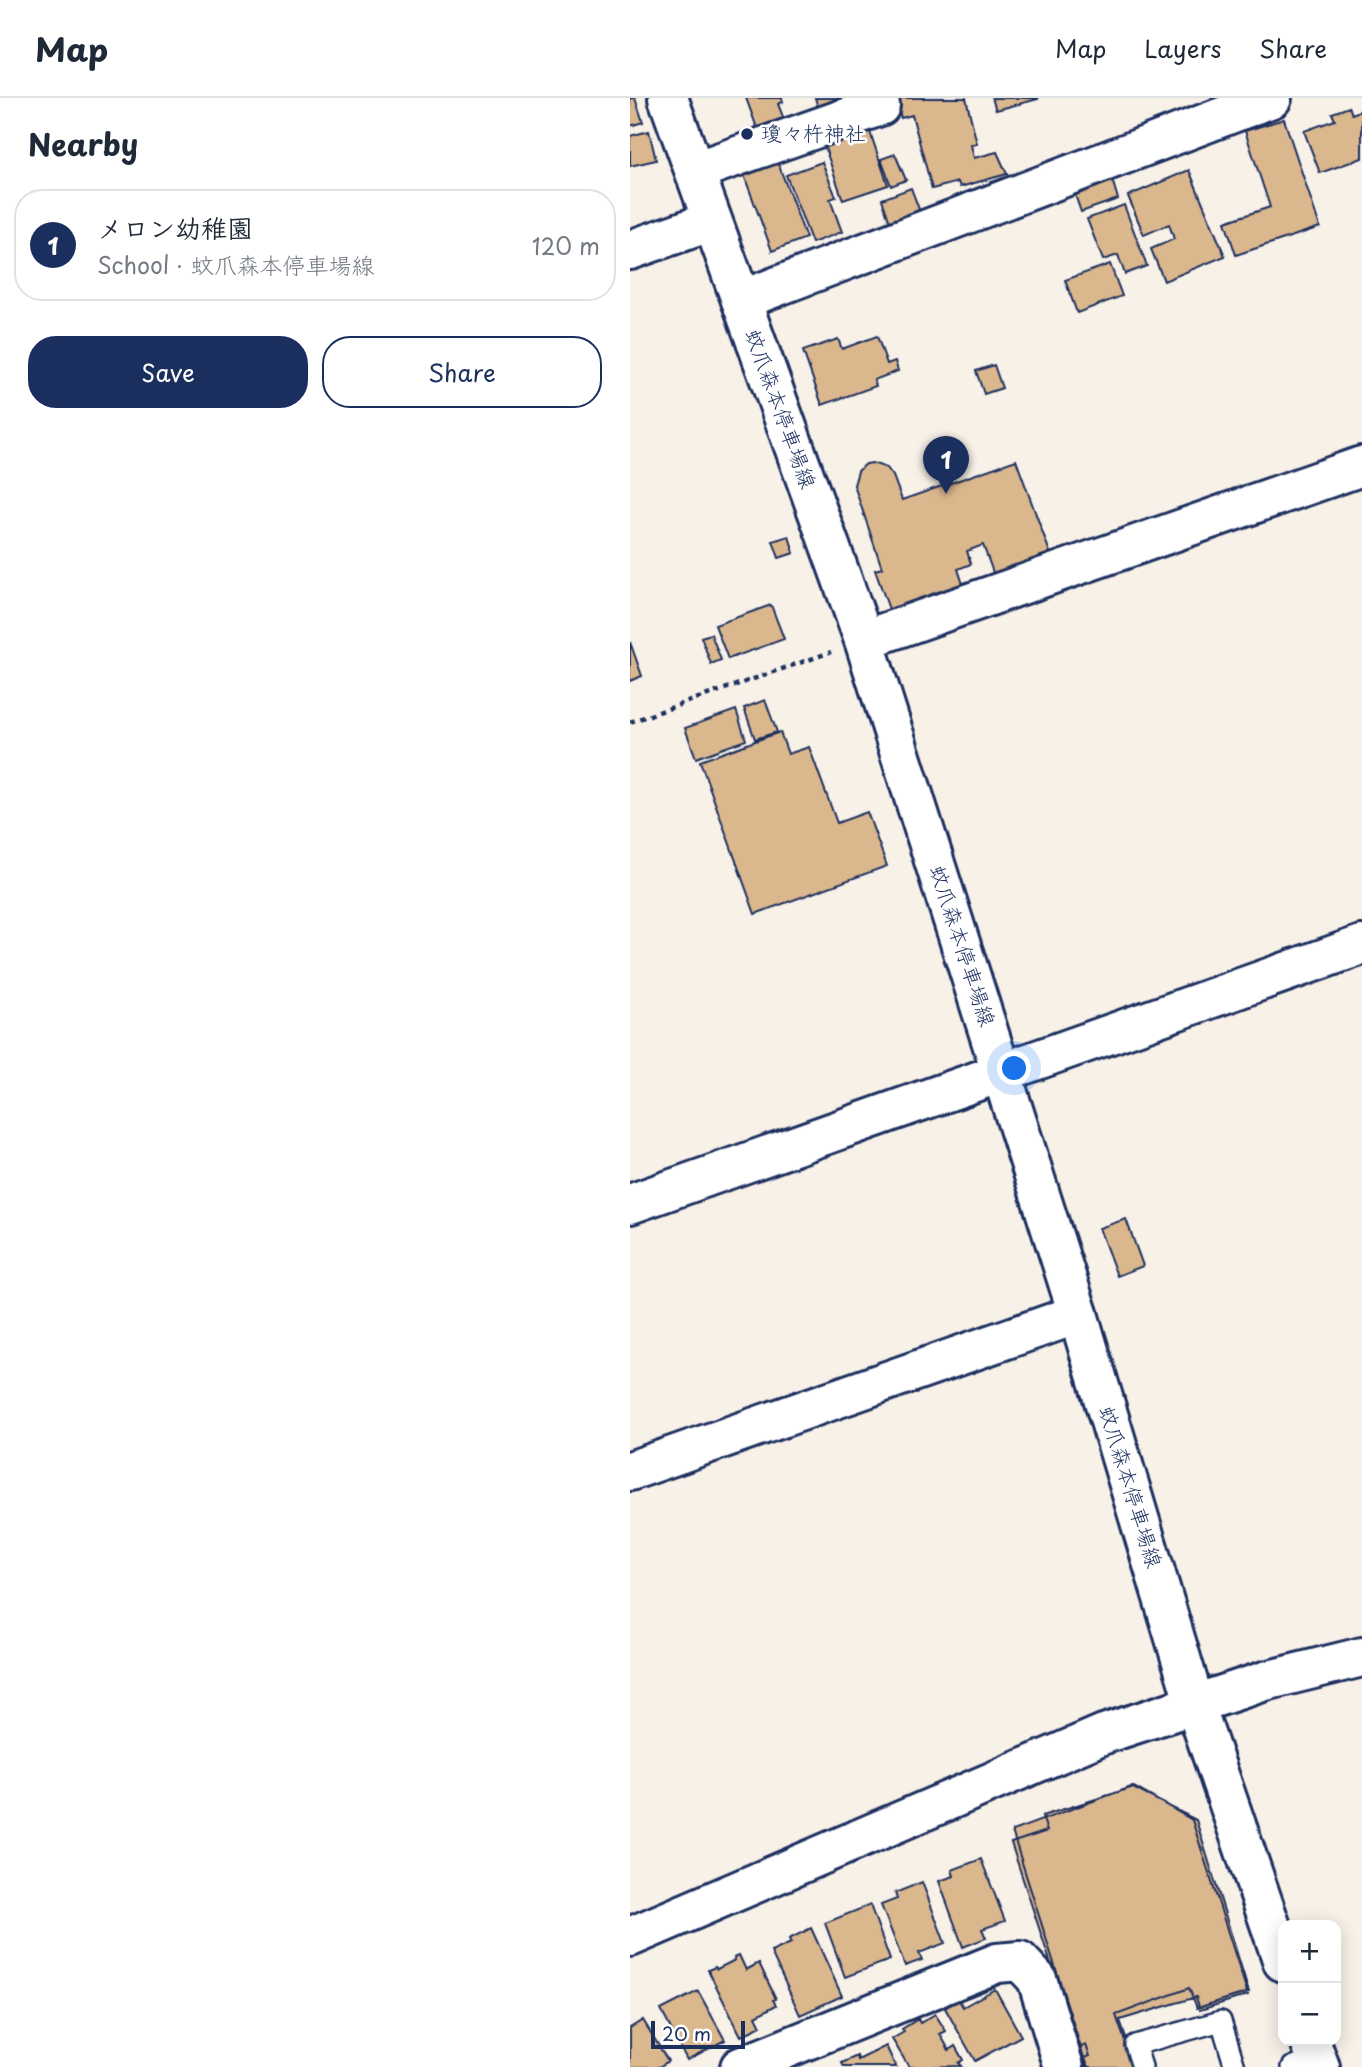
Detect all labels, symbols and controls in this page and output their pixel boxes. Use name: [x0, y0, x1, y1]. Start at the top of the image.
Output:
text: Map: [35, 23, 108, 73]
text: Map: [1055, 30, 1106, 66]
text: Layers: [1144, 30, 1221, 66]
text: Share: [1259, 30, 1327, 66]
place label: 瓊々杵神社: [761, 116, 866, 148]
text: Nearby: [28, 121, 138, 166]
marker: 瓊々杵神社: [739, 126, 755, 142]
text: メロン幼稚園: [97, 208, 253, 247]
text: 1: [48, 228, 59, 263]
text: 120 m: [532, 228, 600, 263]
text: School · 蚊爪森本停車場線: [97, 247, 375, 282]
street label: 蚊爪森本停車場線: [738, 324, 826, 493]
button: Save: [28, 336, 308, 408]
button: Share: [322, 336, 602, 408]
pin: 1: [923, 436, 969, 494]
street label: 蚊爪森本停車場線: [923, 861, 1005, 1030]
your location: [997, 1051, 1031, 1085]
street label: 蚊爪森本停車場線: [1092, 1401, 1172, 1571]
map controls: [1278, 1920, 1341, 2046]
button: +: [1278, 1920, 1341, 1983]
button: −: [1278, 1983, 1341, 2046]
scale bar: [651, 2018, 746, 2050]
text: 20 m: [662, 2019, 711, 2047]

